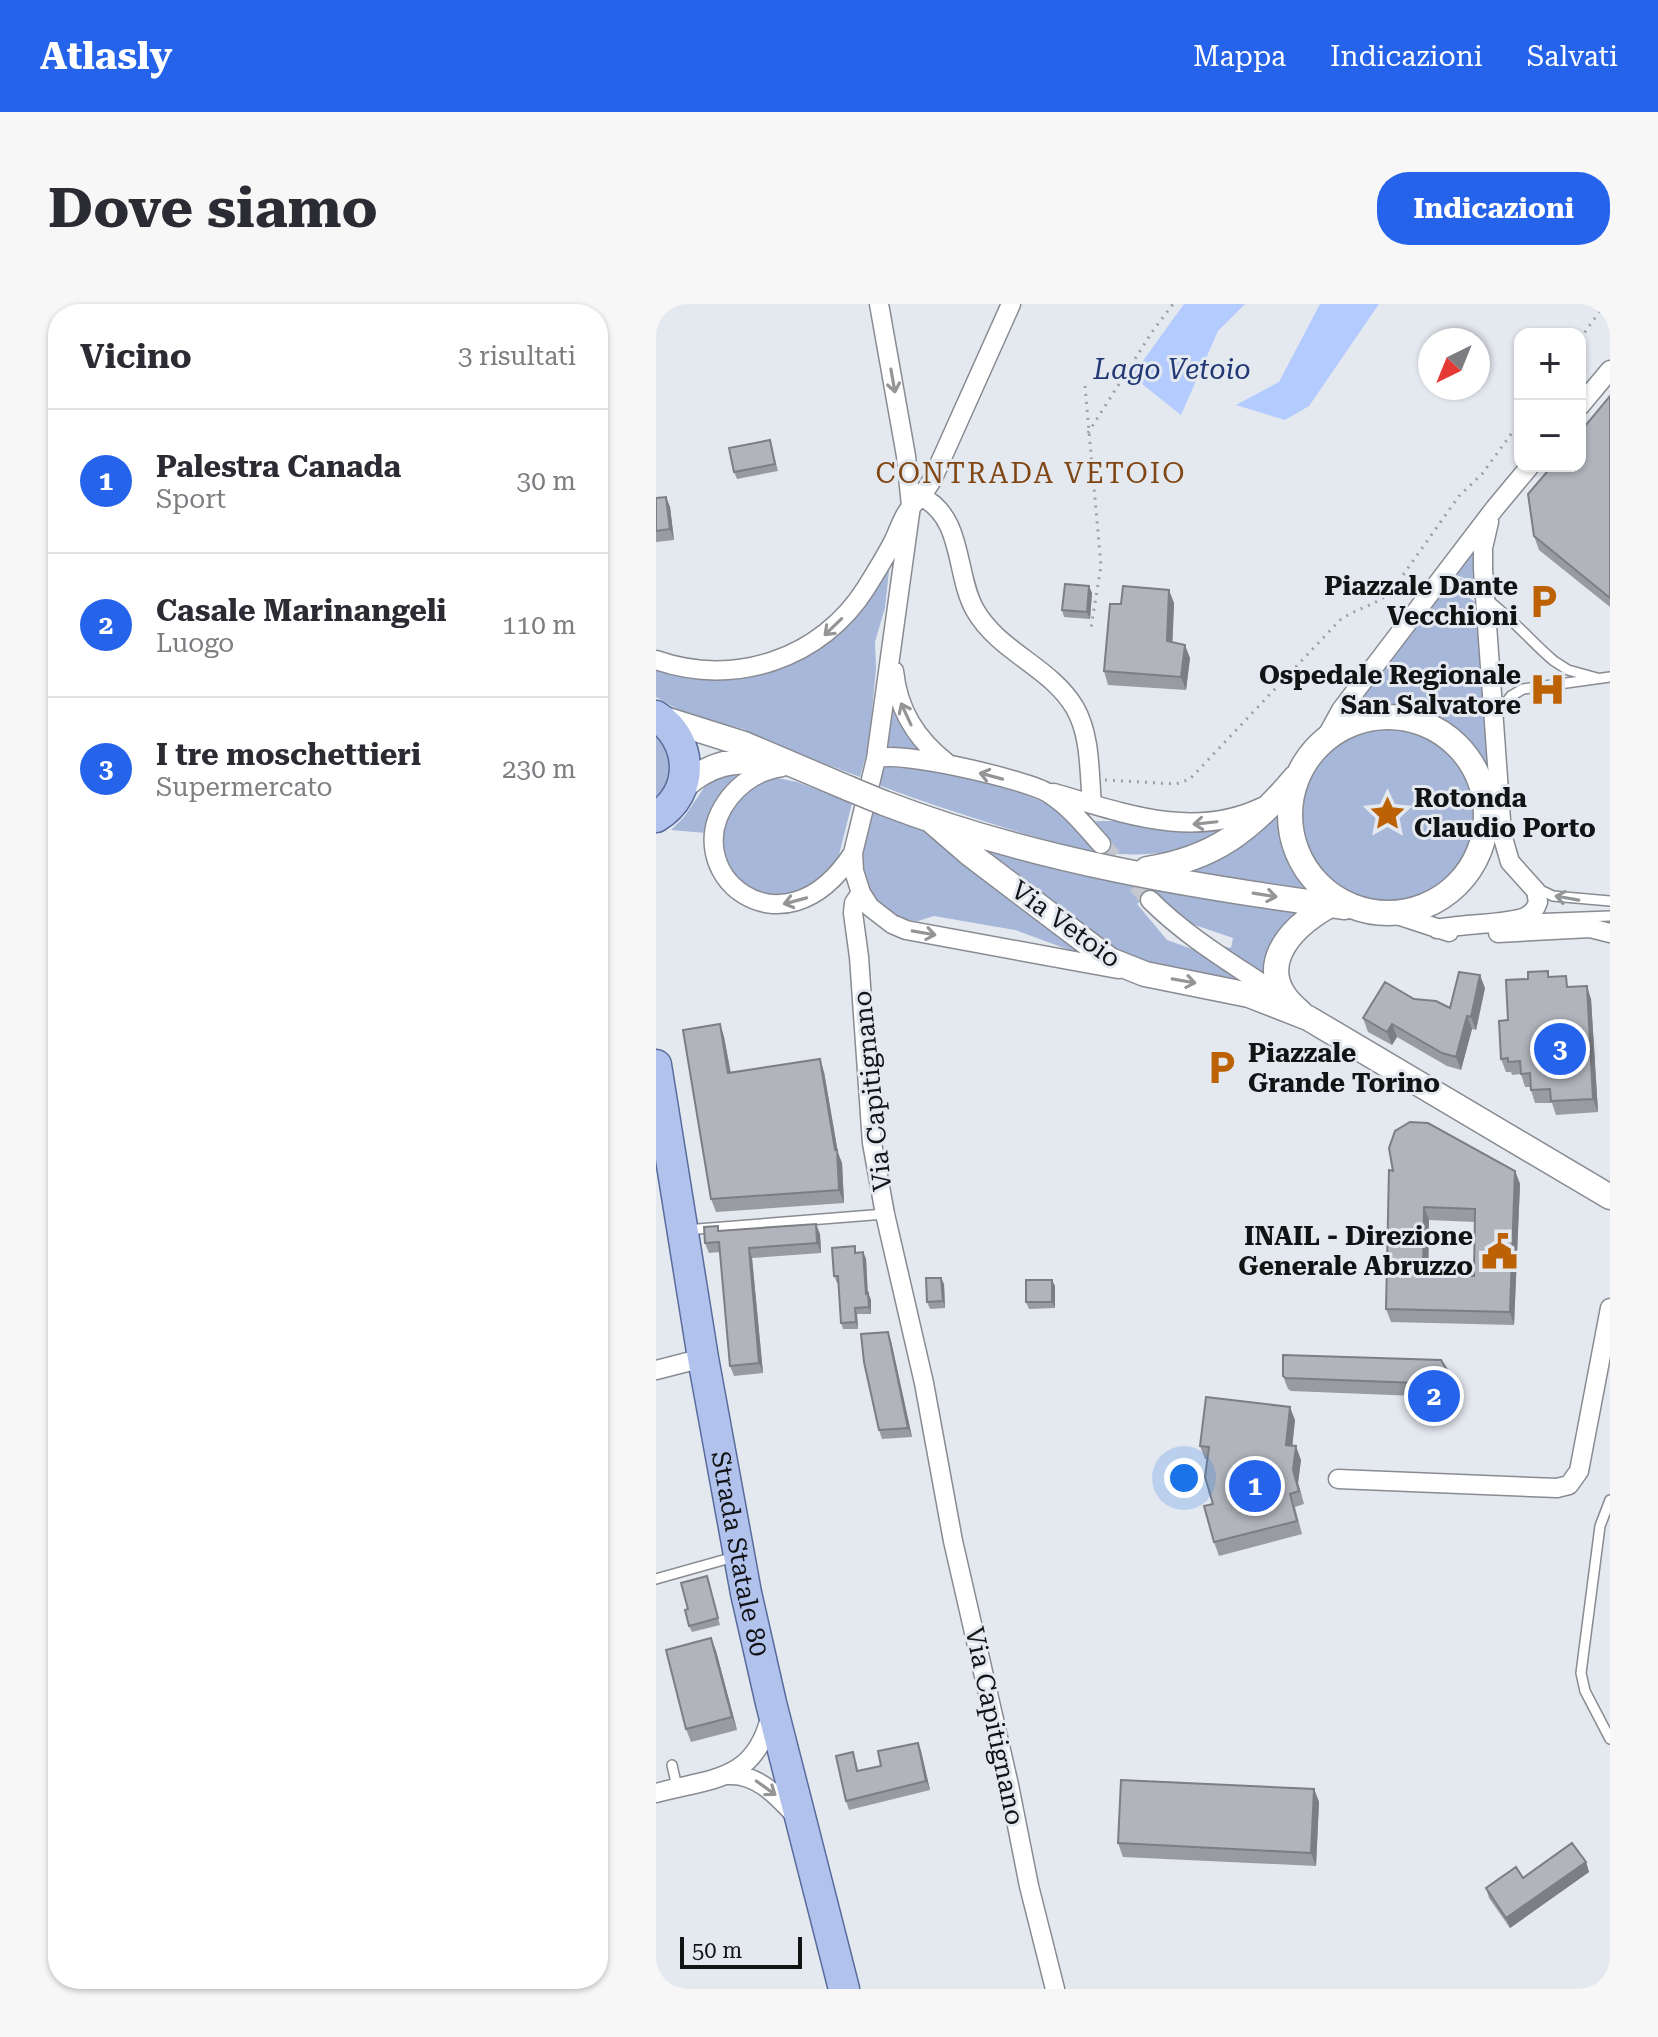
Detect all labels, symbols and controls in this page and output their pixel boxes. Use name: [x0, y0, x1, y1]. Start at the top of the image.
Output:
text: Atlasly: [40, 34, 172, 78]
text: Mappa: [1193, 40, 1286, 73]
text: Indicazioni: [1330, 40, 1483, 73]
text: Salvati: [1527, 40, 1618, 73]
button: Indicazioni: [1377, 172, 1610, 245]
text: Dove siamo: [48, 175, 378, 241]
north arrow: [1418, 328, 1490, 400]
map controls: [1514, 328, 1586, 472]
button: +: [1514, 328, 1586, 400]
text: Vicino: [80, 336, 192, 376]
text: 3 risultati: [458, 341, 576, 371]
water label: Lago Vetoio: [1092, 353, 1251, 386]
one-way arrow: [887, 368, 902, 393]
button: −: [1514, 400, 1586, 472]
text: Palestra Canada: [156, 449, 401, 484]
district label: CONTRADA VETOIO: [876, 457, 1186, 490]
text: 1: [99, 466, 113, 496]
text: 30 m: [517, 466, 576, 496]
text: Sport: [156, 484, 226, 514]
place label: Piazzale Dante Vecchioni: [1324, 571, 1518, 631]
parking icon: Piazzale Dante Vecchioni: [1525, 582, 1563, 620]
text: Casale Marinangeli: [156, 593, 447, 628]
text: 2: [99, 610, 113, 640]
text: 110 m: [502, 610, 576, 640]
one-way arrow: [824, 617, 843, 636]
text: Luogo: [156, 628, 234, 658]
place label: Ospedale Regionale San Salvatore: [1259, 660, 1521, 720]
hospital icon: Ospedale Regionale San Salvatore: [1528, 671, 1566, 709]
one-way arrow: [898, 702, 913, 726]
text: I tre moschettieri: [156, 737, 421, 772]
text: 3: [99, 754, 113, 784]
text: 230 m: [502, 754, 576, 784]
one-way arrow: [978, 768, 1004, 783]
text: Supermercato: [156, 772, 333, 802]
place label: Rotonda Claudio Porto: [1414, 783, 1596, 843]
place icon: Rotonda Claudio Porto: [1369, 794, 1407, 832]
one-way arrow: [1192, 815, 1219, 830]
street label: Via Vetoio: [1005, 874, 1127, 974]
one-way arrow: [1251, 888, 1277, 903]
one-way arrow: [1555, 890, 1581, 905]
one-way arrow: [782, 895, 808, 910]
one-way arrow: [911, 927, 937, 942]
one-way arrow: [1171, 975, 1197, 990]
street label: Via Capitignano: [847, 989, 897, 1193]
pin: 3: [1534, 1019, 1586, 1079]
place label: Piazzale Grande Torino: [1248, 1038, 1440, 1098]
parking icon: Piazzale Grande Torino: [1203, 1049, 1241, 1087]
place label: INAIL - Direzione Generale Abruzzo: [1238, 1221, 1473, 1281]
public building icon: INAIL - Direzione Generale Abruzzo: [1480, 1232, 1518, 1270]
pin: 2: [1408, 1366, 1460, 1426]
street label: Strada Statale 80: [705, 1449, 775, 1659]
pin: 1: [1229, 1456, 1281, 1516]
your location: [1164, 1458, 1204, 1498]
street label: Via Capitignano: [959, 1624, 1031, 1828]
one-way arrow: [754, 1780, 776, 1796]
scale bar: [680, 1933, 802, 1969]
text: 50 m: [692, 1938, 742, 1963]

